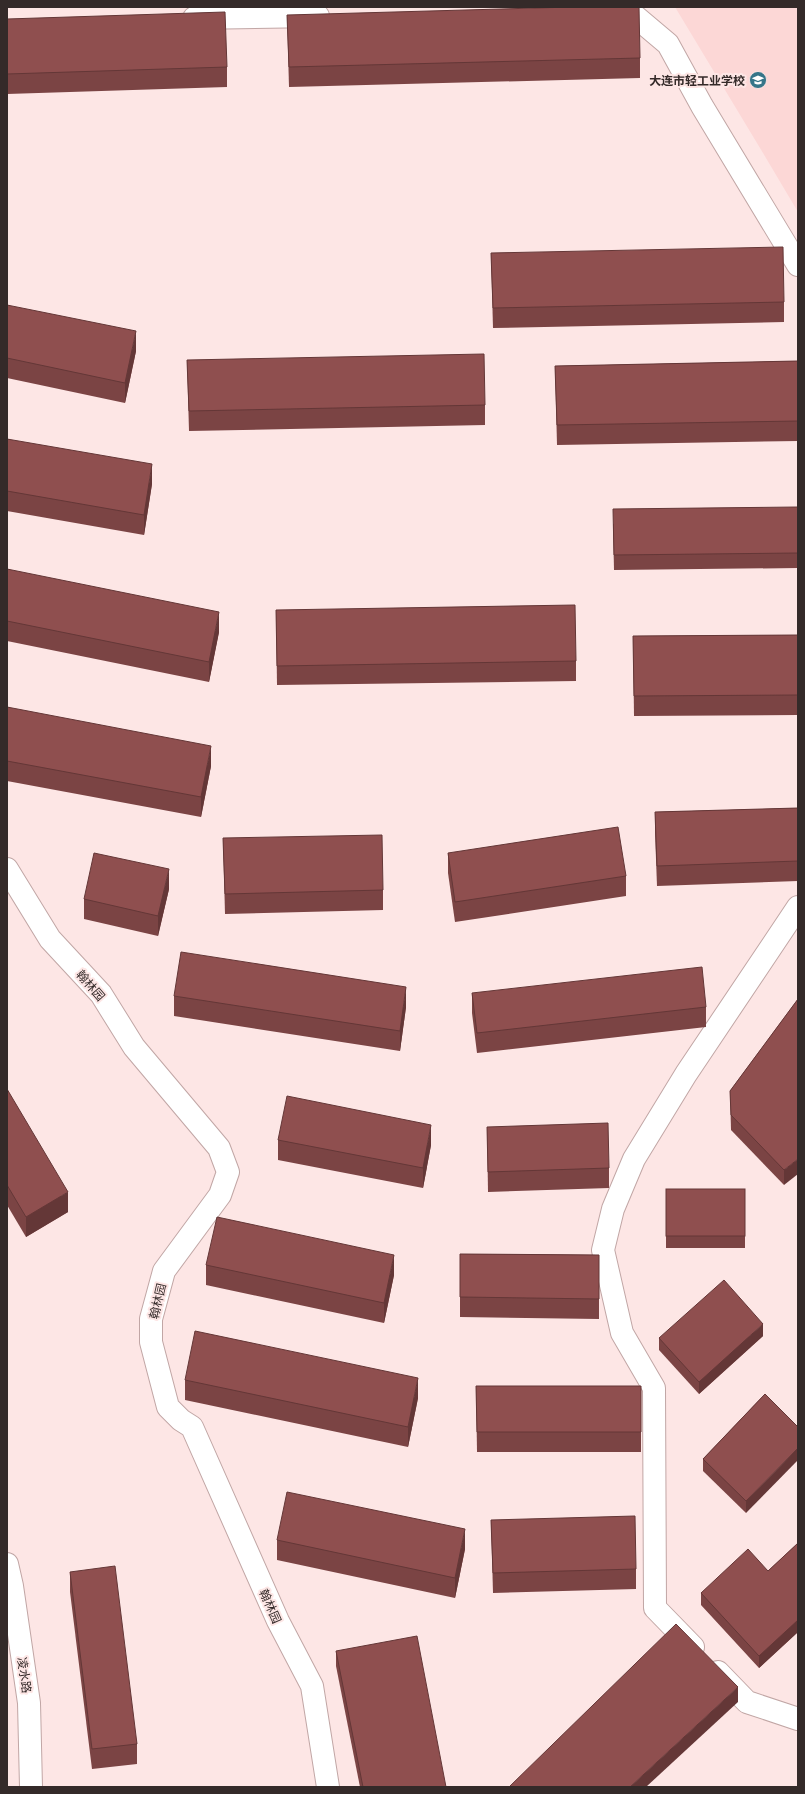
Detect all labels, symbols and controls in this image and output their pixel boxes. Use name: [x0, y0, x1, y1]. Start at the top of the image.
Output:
school or university icon: 大连市轻工业学校: [748, 70, 768, 90]
place label: 大连市轻工业学校: [649, 72, 745, 88]
street label: 翰林园: [73, 966, 109, 1004]
street label: 翰林园: [145, 1282, 169, 1320]
street label: 翰林园: [256, 1586, 286, 1626]
street label: 凌水路: [15, 1656, 35, 1694]

